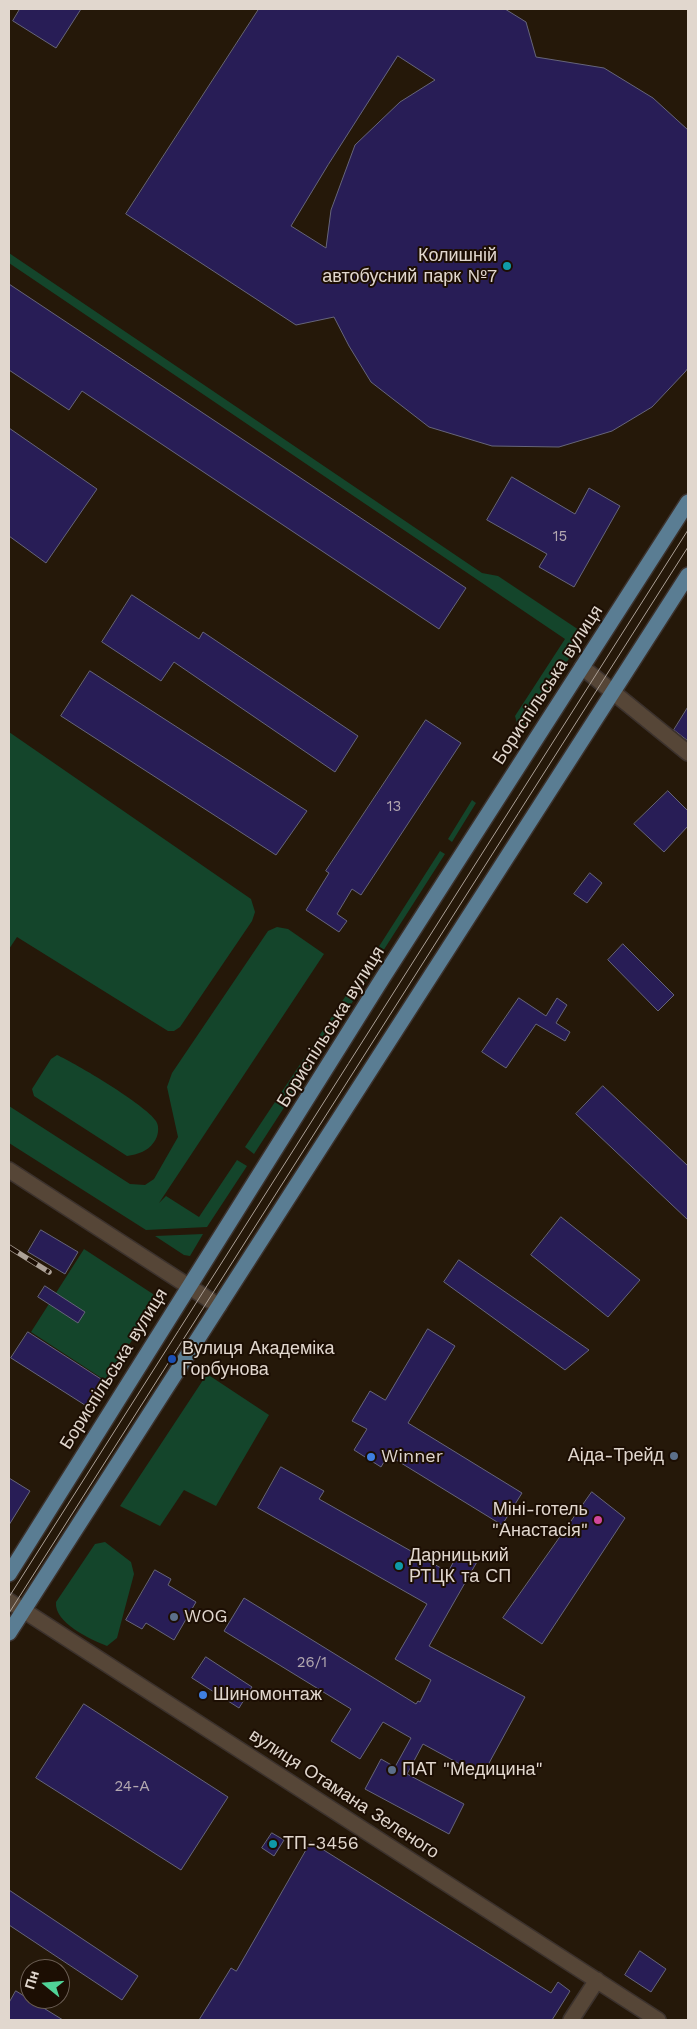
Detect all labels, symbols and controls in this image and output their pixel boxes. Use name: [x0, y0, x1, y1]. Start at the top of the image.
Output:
place label: Колишній автобусний парк №7: [322, 245, 497, 288]
marker: Колишній автобусний парк №7: [501, 260, 513, 272]
house number: 15: [553, 528, 567, 546]
street label: Бориспільська вулиця: [488, 601, 608, 769]
house number: 13: [387, 798, 401, 816]
street label: Бориспільська вулиця: [273, 943, 389, 1111]
street label: Бориспільська вулиця: [56, 1285, 172, 1453]
place label: Вулиця Академіка Горбунова: [182, 1338, 335, 1380]
marker: Вулиця Академіка Горбунова: [166, 1353, 178, 1365]
place label: Аіда-Трейд: [568, 1445, 664, 1467]
place label: Winner: [381, 1446, 443, 1468]
marker: Аіда-Трейд: [668, 1450, 680, 1462]
marker: Winner: [365, 1451, 377, 1463]
place label: Міні-готель "Анастасія": [492, 1499, 588, 1542]
marker: Міні-готель "Анастасія": [592, 1514, 604, 1526]
place label: Дарницький РТЦК та СП: [409, 1545, 511, 1588]
marker: Дарницький РТЦК та СП: [393, 1560, 405, 1572]
place label: WOG: [184, 1606, 228, 1628]
marker: WOG: [168, 1611, 180, 1623]
house number: 26/1: [297, 1654, 327, 1672]
place label: Шиномонтаж: [213, 1684, 322, 1706]
marker: Шиномонтаж: [197, 1689, 209, 1701]
street label: вулиця Отамана Зеленого: [245, 1724, 443, 1864]
place label: ПАТ "Медицина": [402, 1759, 543, 1781]
marker: ПАТ "Медицина": [386, 1764, 398, 1776]
house number: 24-А: [114, 1778, 150, 1796]
place label: ТП-3456: [283, 1833, 359, 1855]
marker: ТП-3456: [267, 1838, 279, 1850]
north arrow: [20, 1959, 70, 2009]
text: Пн: [21, 1969, 42, 1991]

